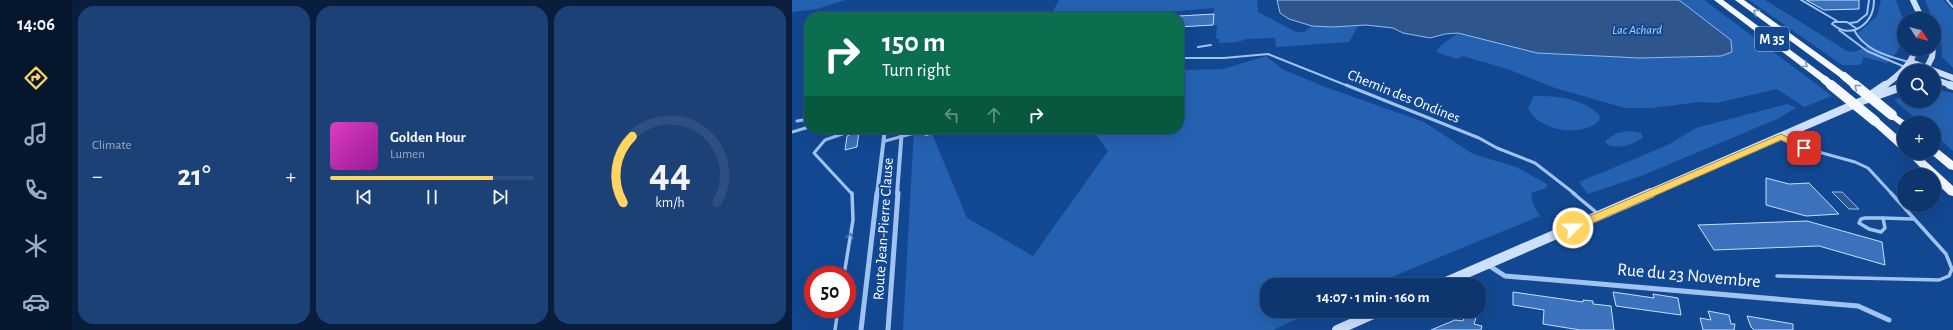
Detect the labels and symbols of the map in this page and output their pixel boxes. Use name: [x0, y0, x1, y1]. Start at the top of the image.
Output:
one-way arrow: [1753, 9, 1760, 17]
north arrow: [1897, 12, 1941, 56]
water label: Lac Achard: [1612, 24, 1662, 37]
road number: M 35: [1755, 27, 1789, 51]
one-way arrow: [1801, 60, 1808, 67]
street label: Chemin des Ondines: [1345, 67, 1462, 126]
one-way arrow: [1855, 84, 1862, 91]
pin: [1787, 131, 1821, 165]
street label: Route Jean-Pierre Clause: [871, 157, 896, 301]
position arrow: [1552, 207, 1594, 249]
one-way arrow: [845, 233, 854, 240]
street label: Rue du 23 Novembre: [1616, 261, 1761, 291]
speed limit sign: 50: [804, 266, 856, 318]

